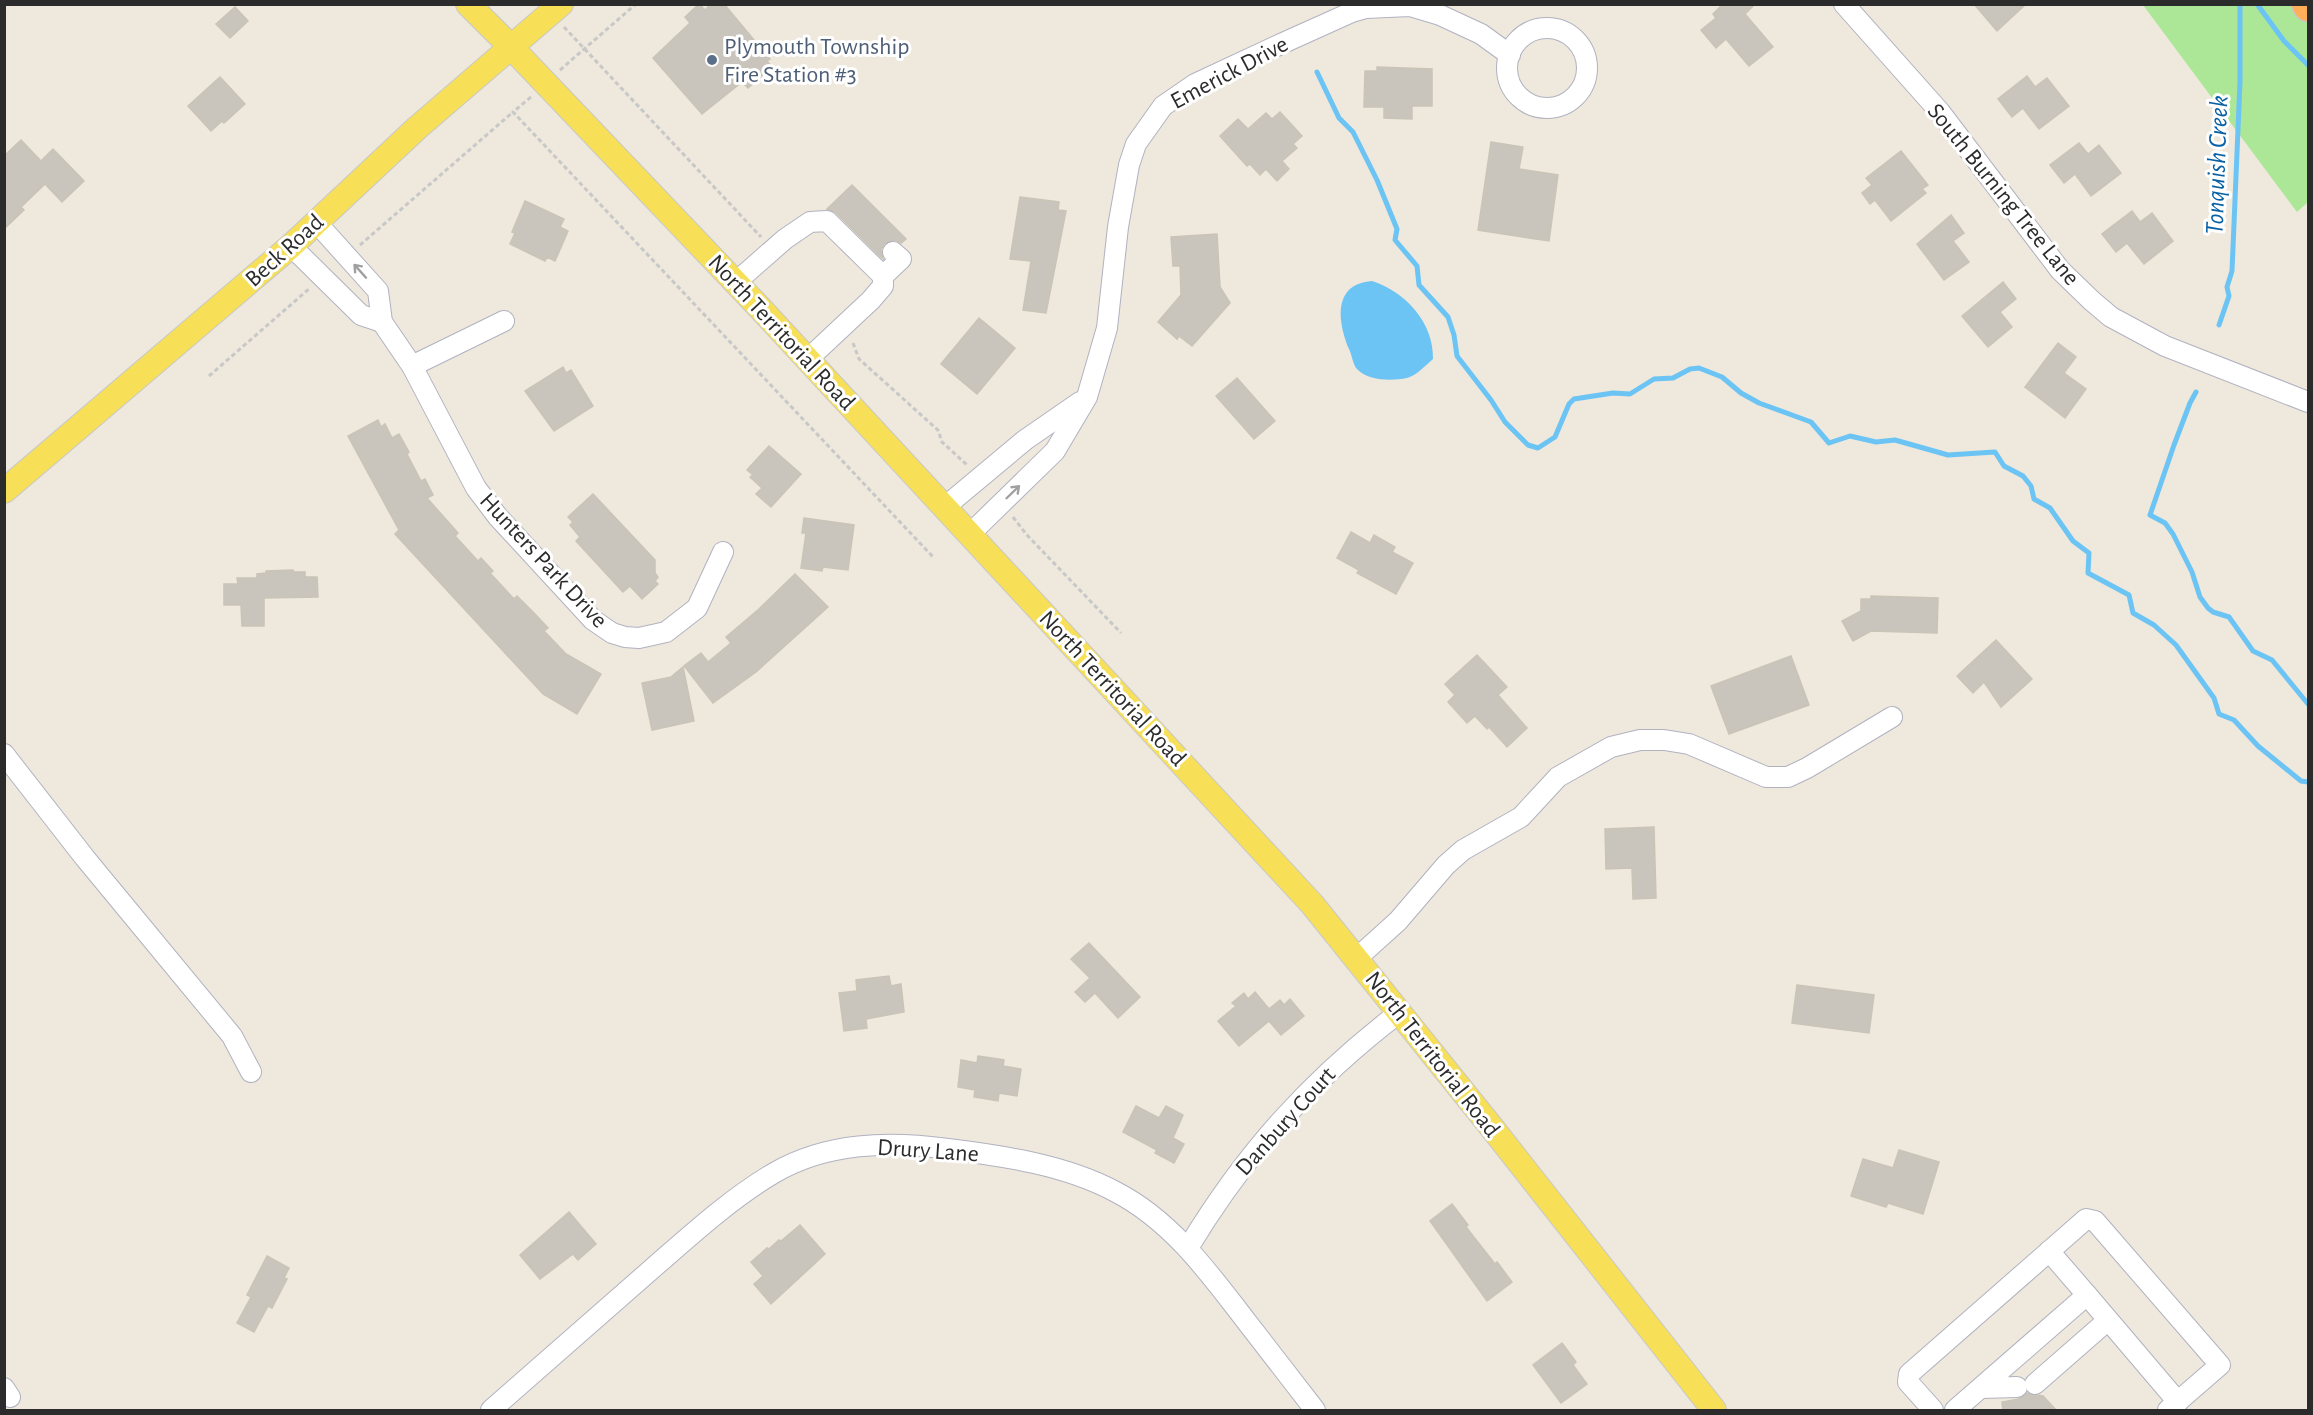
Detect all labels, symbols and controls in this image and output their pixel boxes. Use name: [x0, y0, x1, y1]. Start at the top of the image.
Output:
street label: Emerick Drive: [1167, 32, 1292, 114]
place label: Plymouth Township Fire Station #3: [724, 35, 910, 87]
marker: Plymouth Township Fire Station #3: [705, 53, 719, 67]
water label: Tonquish Creek: [2202, 95, 2232, 235]
street label: South Burning Tree Lane: [1923, 99, 2084, 290]
street label: Beck Road: [241, 210, 328, 292]
street label: North Territorial Road: [703, 250, 859, 415]
one-way arrow: [353, 263, 367, 278]
one-way arrow: [1005, 485, 1020, 500]
street label: Hunters Park Drive: [475, 489, 612, 633]
street label: North Territorial Road: [1034, 606, 1190, 771]
street label: North Territorial Road: [1360, 967, 1504, 1142]
street label: Danbury Court: [1231, 1063, 1341, 1180]
street label: Drury Lane: [876, 1135, 980, 1167]

